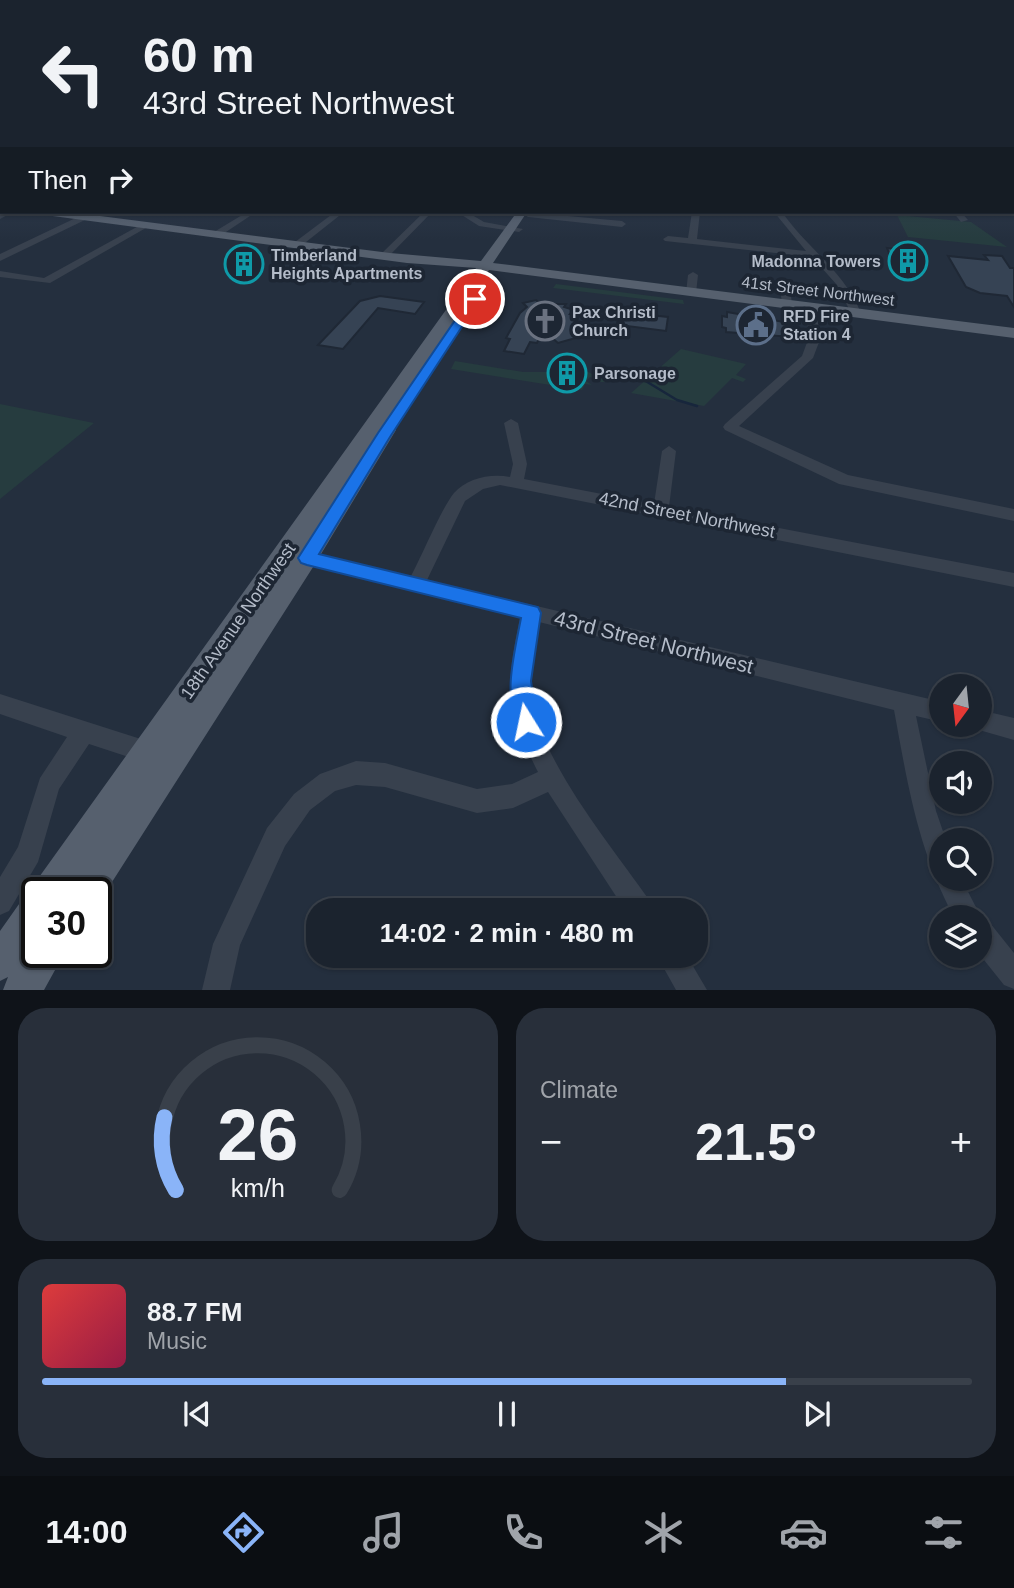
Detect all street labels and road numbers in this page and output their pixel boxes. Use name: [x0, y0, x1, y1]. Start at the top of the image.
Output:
street label: 41st Street Northwest: [741, 273, 896, 309]
street label: 42nd Street Northwest: [597, 488, 777, 542]
street label: 18th Avenue Northwest: [177, 539, 299, 703]
street label: 43rd Street Northwest: [552, 606, 756, 678]

